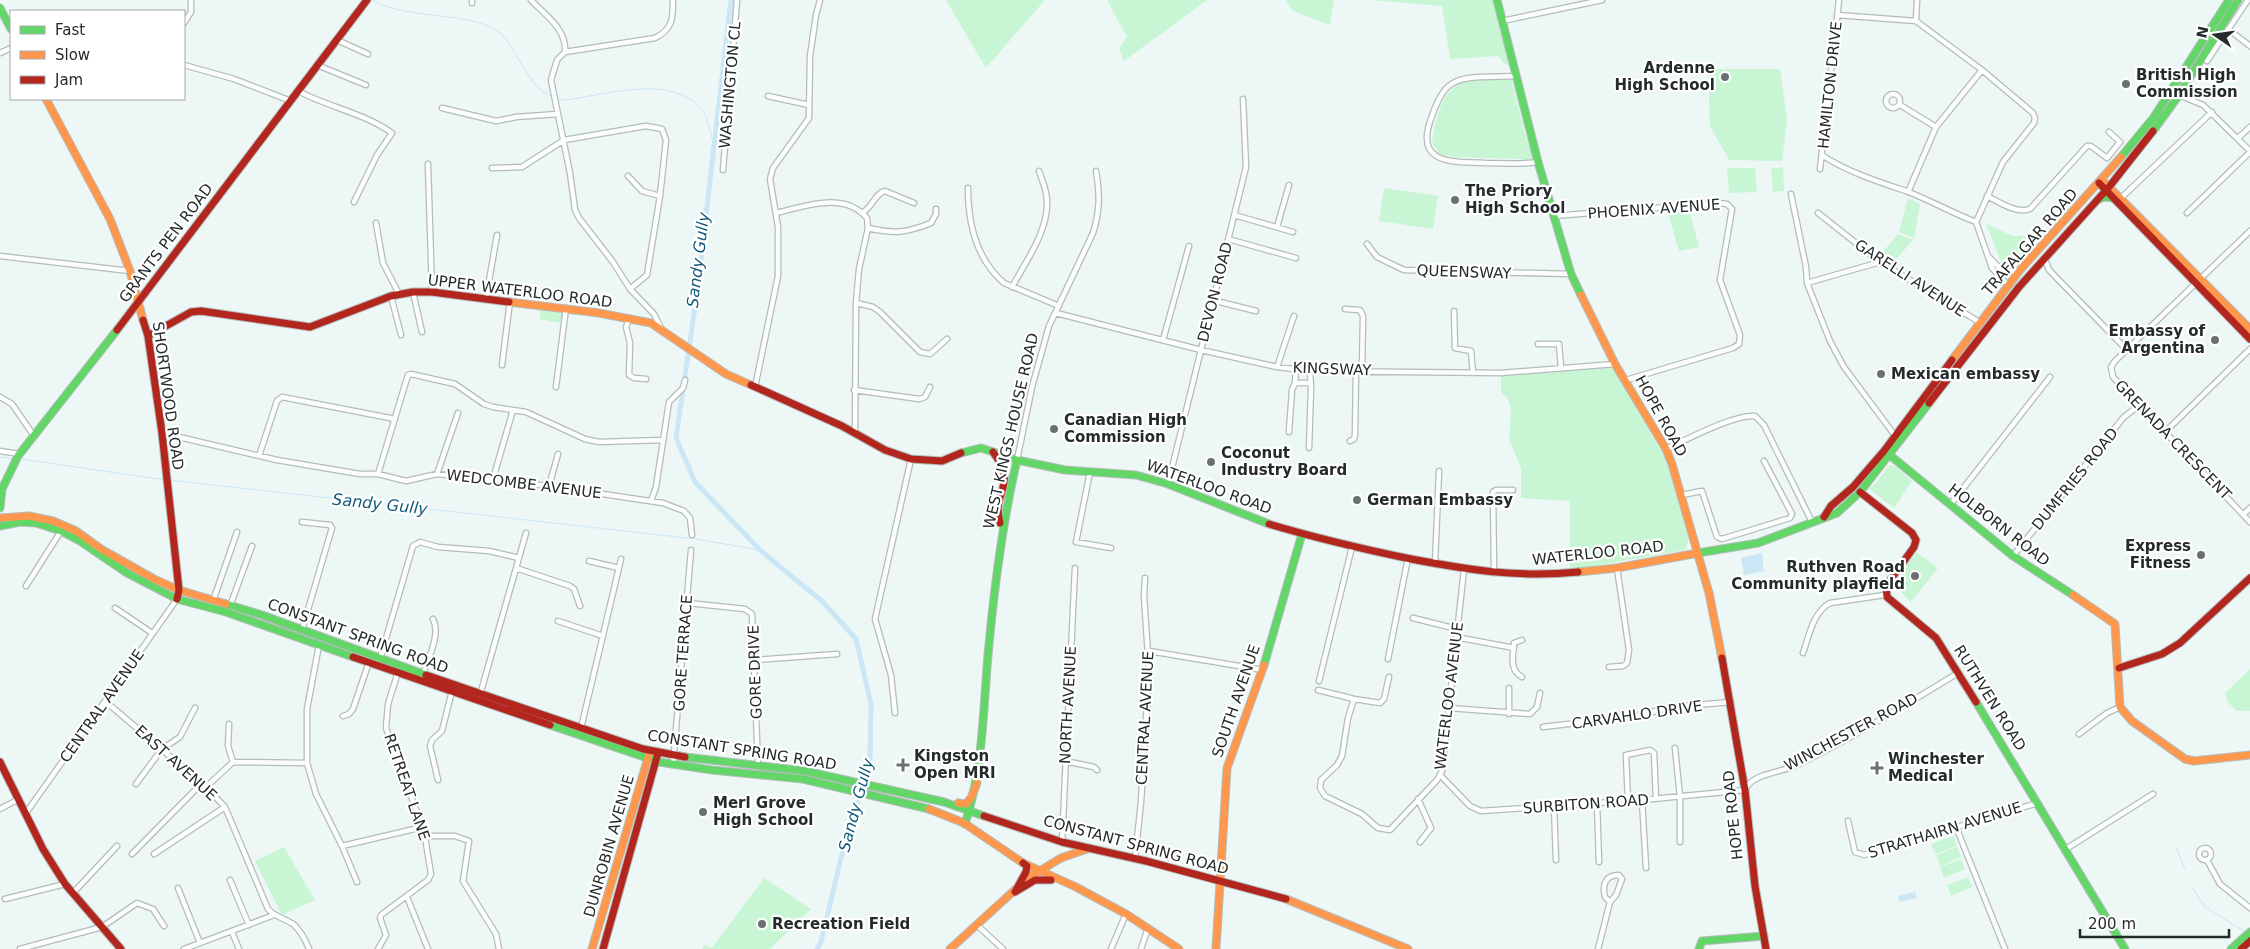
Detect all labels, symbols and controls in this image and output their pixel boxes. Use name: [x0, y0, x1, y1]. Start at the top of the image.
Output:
legend: [10, 10, 185, 100]
north arrow: [2190, 10, 2240, 60]
street label: WASHINGTON CL: [715, 20, 745, 149]
street label: HAMILTON DRIVE: [1814, 20, 1846, 150]
text: Fast: [55, 21, 85, 39]
text: N: [2193, 25, 2211, 40]
text: Slow: [55, 46, 90, 64]
place label: Ardenne High School: [1615, 59, 1715, 94]
place label: British High Commission: [2136, 66, 2238, 101]
text: Jam: [54, 71, 83, 89]
marker: Ardenne High School: [1719, 71, 1731, 83]
marker: British High Commission: [2120, 78, 2132, 90]
street label: GRANTS PEN ROAD: [115, 180, 217, 306]
place label: The Priory High School: [1465, 182, 1565, 217]
street label: TRAFALGAR ROAD: [1978, 185, 2081, 300]
marker: The Priory High School: [1449, 194, 1461, 206]
street label: PHOENIX AVENUE: [1587, 195, 1721, 223]
water label: Sandy Gully: [683, 211, 713, 309]
street label: GARELLI AVENUE: [1851, 235, 1969, 321]
street label: DEVON ROAD: [1194, 240, 1236, 344]
street label: QUEENSWAY: [1416, 261, 1512, 283]
street label: UPPER WATERLOO ROAD: [427, 271, 613, 311]
street label: SHORTWOOD ROAD: [149, 321, 187, 471]
place label: Embassy of Argentina: [2109, 322, 2205, 357]
street label: WEST KINGS HOUSE ROAD: [980, 331, 1042, 531]
marker: Embassy of Argentina: [2209, 334, 2221, 346]
street label: KINGSWAY: [1292, 359, 1373, 379]
place label: Mexican embassy: [1891, 365, 2040, 383]
marker: Mexican embassy: [1875, 368, 1887, 380]
street label: HOPE ROAD: [1631, 372, 1691, 460]
street label: GRENADA CRESCENT: [2111, 376, 2235, 504]
place label: Canadian High Commission: [1064, 411, 1187, 446]
marker: Canadian High Commission: [1048, 423, 1060, 435]
street label: DUMFRIES ROAD: [2028, 424, 2122, 534]
place label: Coconut Industry Board: [1221, 444, 1347, 479]
street label: WATERLOO ROAD: [1144, 456, 1274, 518]
marker: Coconut Industry Board: [1205, 456, 1217, 468]
street label: WEDCOMBE AVENUE: [445, 466, 603, 502]
street label: HOLBORN ROAD: [1945, 480, 2053, 570]
water label: Sandy Gully: [331, 490, 429, 519]
place label: German Embassy: [1367, 491, 1513, 509]
marker: German Embassy: [1351, 494, 1363, 506]
street label: WATERLOO ROAD: [1531, 537, 1665, 569]
place label: Express Fitness: [2125, 537, 2191, 572]
marker: Express Fitness: [2195, 549, 2207, 561]
place label: Ruthven Road Community playfield: [1731, 558, 1905, 593]
marker: Ruthven Road Community playfield: [1909, 570, 1921, 582]
street label: GORE TERRACE: [670, 594, 696, 712]
street label: CONSTANT SPRING ROAD: [265, 595, 451, 677]
street label: WATERLOO AVENUE: [1431, 621, 1467, 771]
street label: GORE DRIVE: [744, 625, 766, 719]
street label: SOUTH AVENUE: [1208, 642, 1264, 760]
street label: RUTHVEN ROAD: [1950, 642, 2030, 754]
street label: NORTH AVENUE: [1056, 645, 1080, 765]
street label: CENTRAL AVENUE: [56, 646, 148, 766]
street label: CENTRAL AVENUE: [1132, 650, 1158, 786]
street label: WINCHESTER ROAD: [1781, 689, 1921, 775]
street label: CARVAHLO DRIVE: [1571, 697, 1703, 733]
street label: EAST AVENUE: [131, 722, 221, 804]
street label: CONSTANT SPRING ROAD: [646, 726, 838, 774]
street label: RETREAT LANE: [380, 731, 434, 843]
place label: Kingston Open MRI: [914, 747, 996, 782]
place label: Winchester Medical: [1888, 750, 1984, 785]
water label: Sandy Gully: [834, 756, 878, 854]
marker: Kingston Open MRI: [896, 758, 910, 772]
marker: Winchester Medical: [1870, 761, 1884, 775]
street label: HOPE ROAD: [1719, 769, 1747, 861]
street label: DUNROBIN AVENUE: [580, 773, 638, 919]
street label: SURBITON ROAD: [1522, 791, 1650, 817]
place label: Merl Grove High School: [713, 794, 813, 829]
street label: STRATHAIRN AVENUE: [1866, 798, 2024, 862]
marker: Merl Grove High School: [697, 806, 709, 818]
street label: CONSTANT SPRING ROAD: [1041, 812, 1231, 878]
scale bar: [2080, 906, 2229, 938]
place label: Recreation Field: [772, 915, 910, 933]
text: 200 m: [2088, 915, 2136, 933]
marker: Recreation Field: [756, 918, 768, 930]

